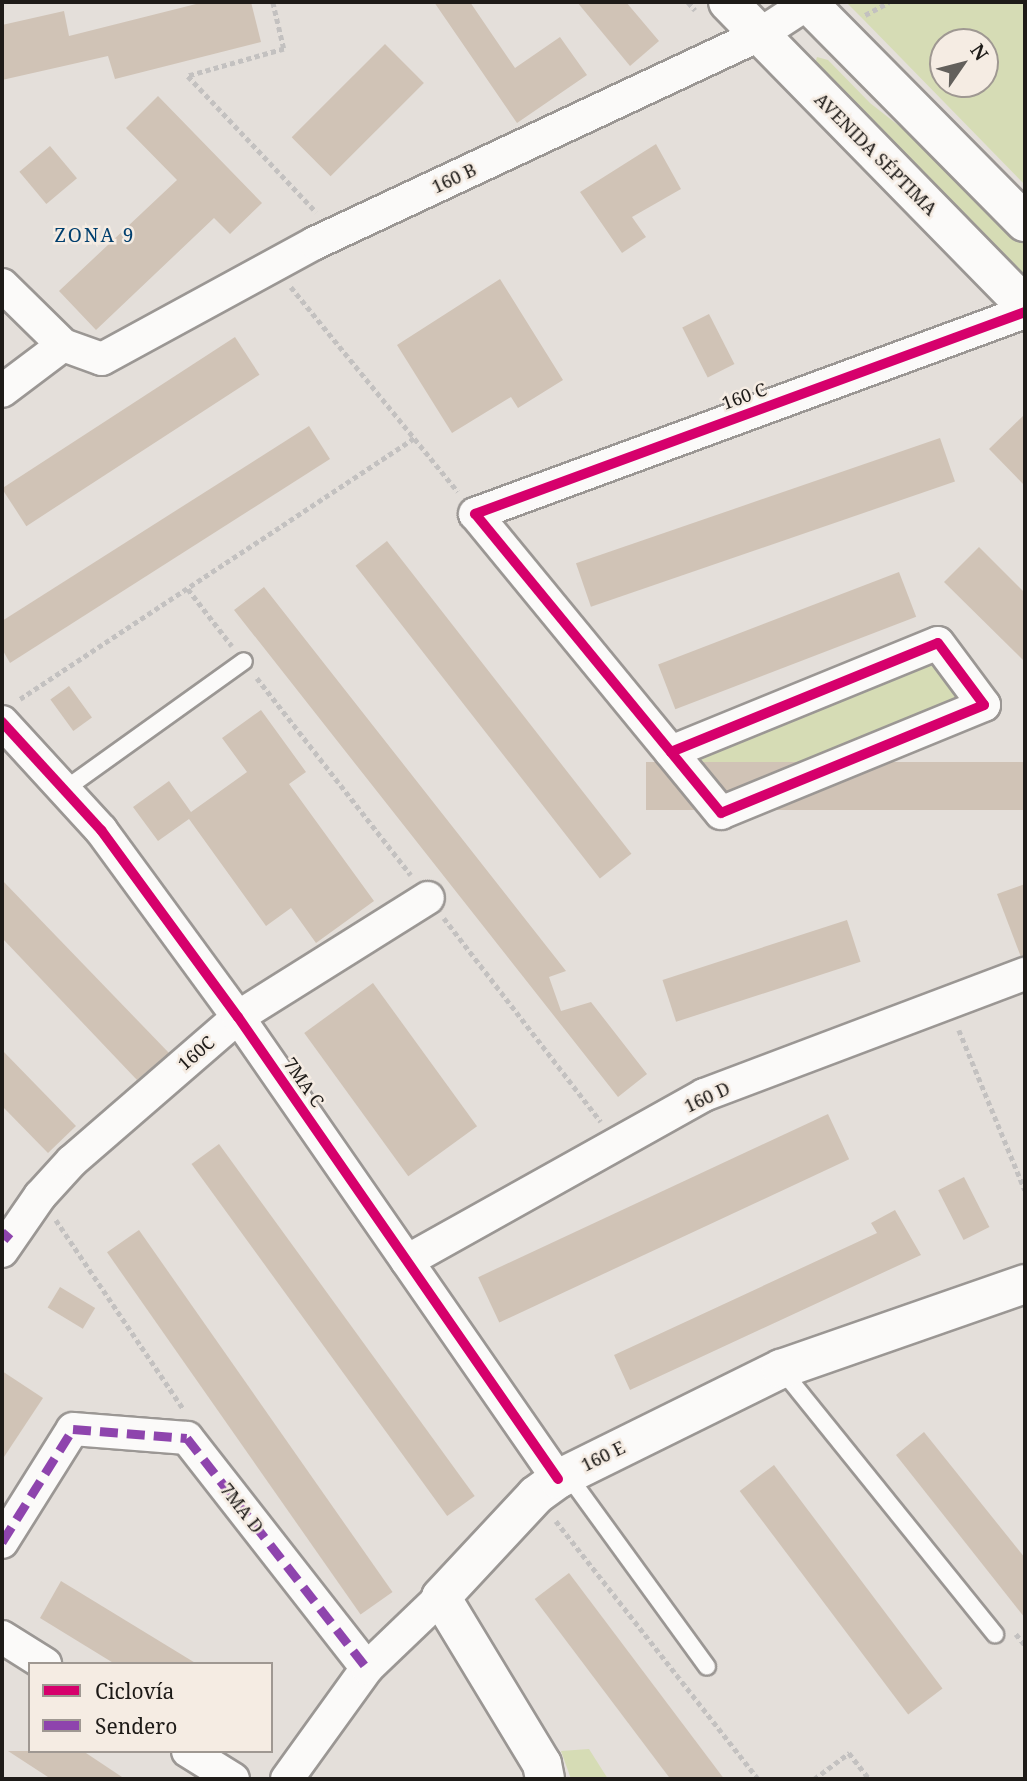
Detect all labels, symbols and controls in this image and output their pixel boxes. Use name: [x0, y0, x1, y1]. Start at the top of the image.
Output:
north arrow: [929, 28, 999, 98]
text: N: [965, 39, 995, 66]
street label: AVENIDA SÉPTIMA: [810, 88, 942, 220]
street label: 160 B: [428, 158, 480, 198]
district label: ZONA 9: [55, 225, 135, 247]
street label: 160 C: [719, 378, 769, 414]
street label: 160C: [173, 1031, 219, 1075]
street label: 7MA C: [279, 1053, 329, 1111]
street label: 160 D: [681, 1077, 733, 1117]
street label: 160 E: [578, 1436, 628, 1476]
street label: 7MA D: [216, 1479, 268, 1537]
legend: [28, 1662, 273, 1753]
text: Ciclovía: [95, 1677, 174, 1705]
text: Sendero: [95, 1712, 177, 1740]

